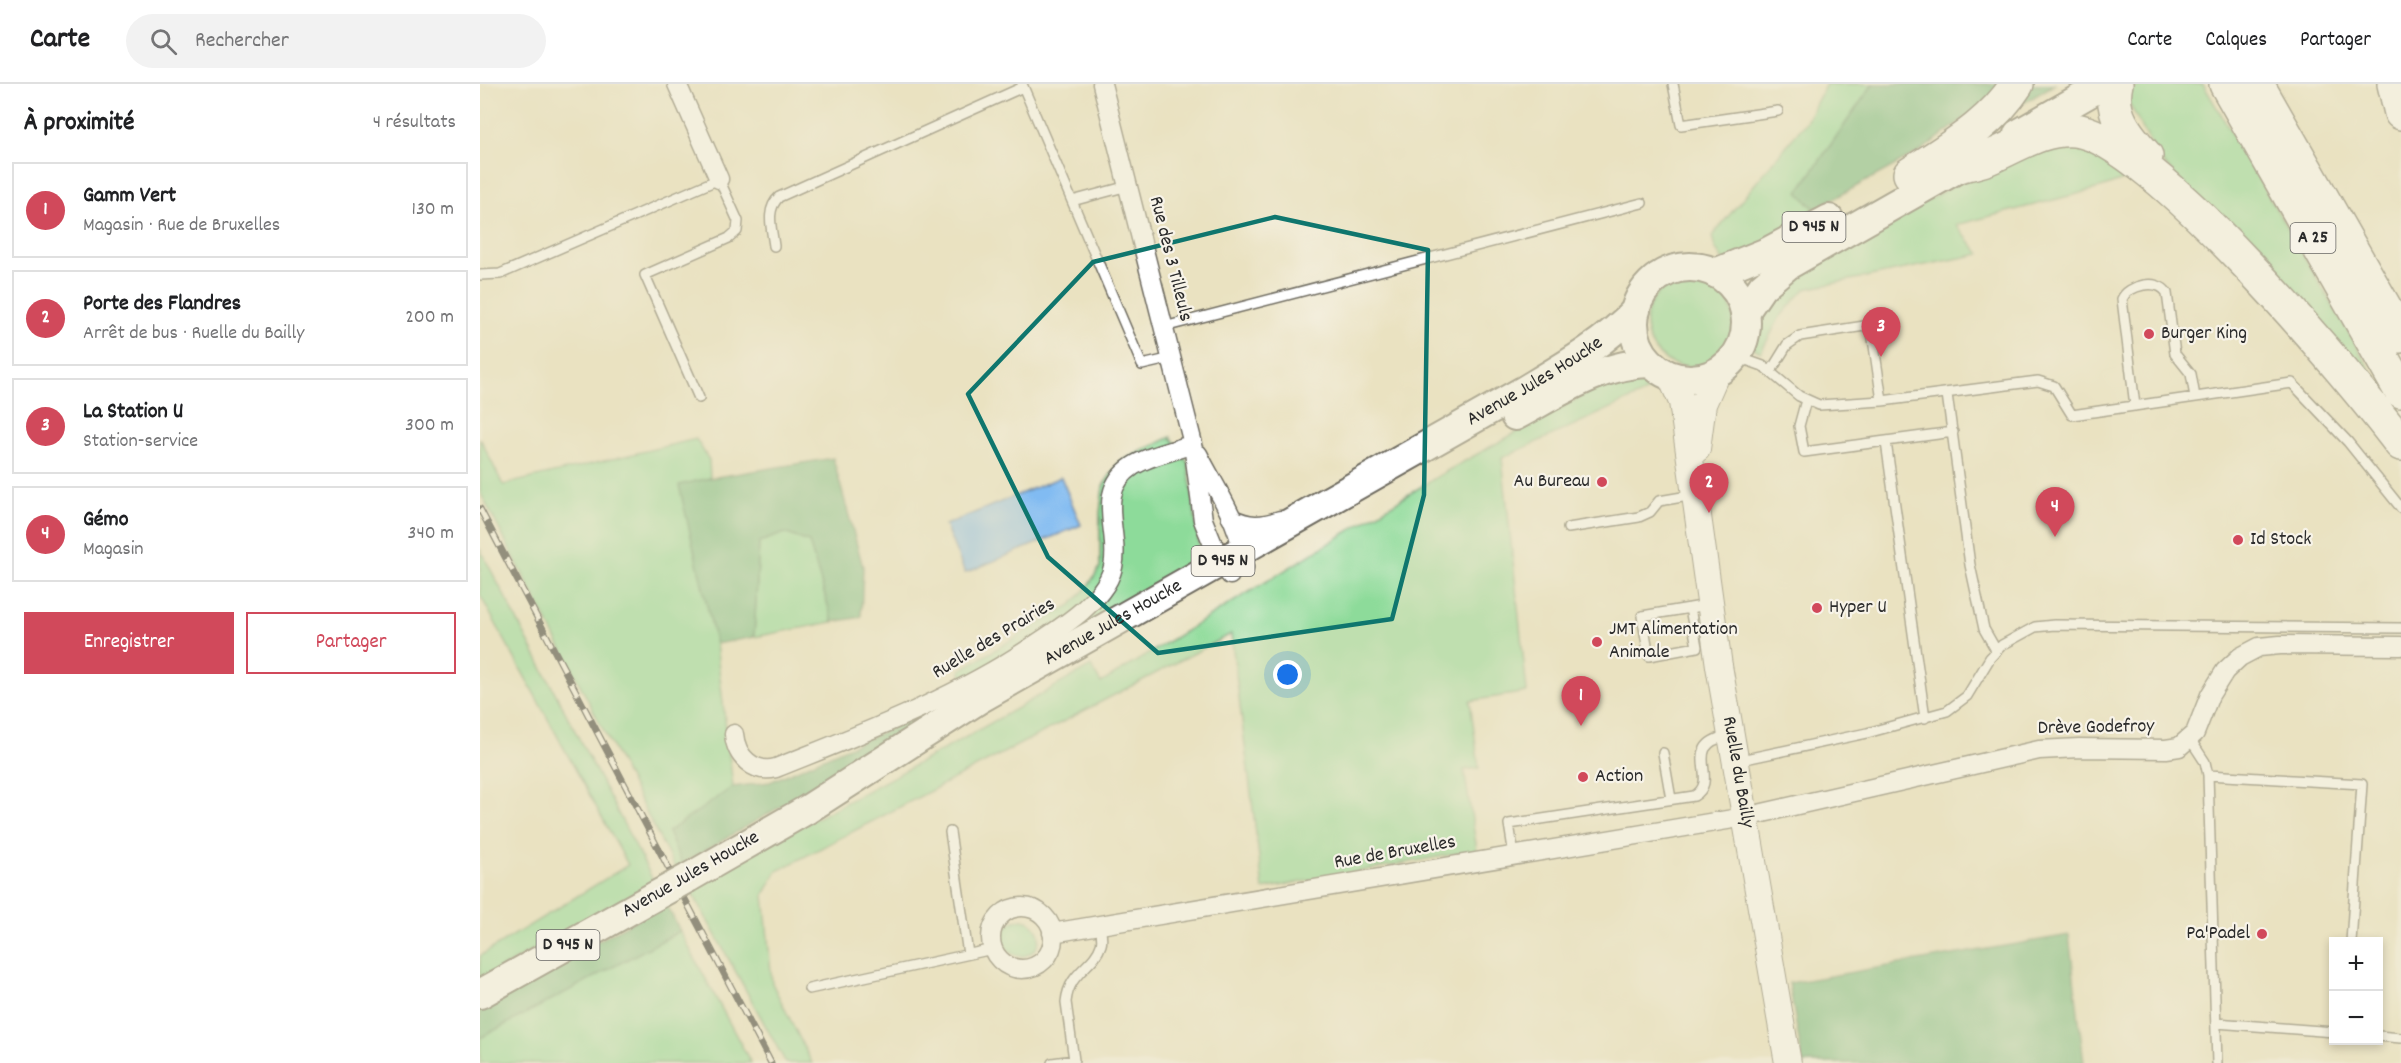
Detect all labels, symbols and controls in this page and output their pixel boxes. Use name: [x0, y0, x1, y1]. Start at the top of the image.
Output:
search box: [126, 14, 546, 68]
text: Carte: [30, 21, 90, 61]
icon: search: [147, 25, 180, 58]
text: Rechercher: [195, 26, 289, 57]
text: Carte: [2127, 26, 2172, 56]
text: Calques: [2205, 26, 2267, 56]
text: Partager: [2300, 26, 2371, 56]
text: À proximité: [24, 105, 134, 142]
text: 4 résultats: [373, 109, 456, 137]
text: Gamm Vert: [83, 181, 176, 212]
street label: Rue des 3 Tilleuls: [1141, 193, 1199, 325]
text: 1: [43, 196, 48, 224]
text: 130 m: [412, 196, 454, 224]
text: Magasin · Rue de Bruxelles: [83, 212, 280, 240]
road number: D 945 N: [1782, 212, 1846, 242]
road number: A 25: [2290, 223, 2336, 253]
text: Porte des Flandres: [83, 289, 241, 320]
text: 2: [41, 304, 50, 332]
text: 200 m: [405, 304, 454, 332]
pin: 3: [1862, 308, 1900, 357]
text: Arrêt de bus · Ruelle du Bailly: [83, 320, 304, 348]
place label: Burger King: [2161, 320, 2247, 348]
marker: Burger King: [2142, 327, 2156, 341]
street label: Avenue Jules Houcke: [1462, 330, 1609, 434]
text: La Station U: [83, 397, 183, 428]
text: 3: [41, 412, 50, 440]
text: 300 m: [405, 412, 454, 440]
text: Station-service: [83, 428, 198, 456]
pin: 2: [1690, 464, 1728, 513]
place label: Au Bureau: [1514, 468, 1590, 496]
marker: Au Bureau: [1595, 475, 1609, 489]
pin: 4: [2036, 488, 2074, 537]
text: Gémo: [83, 505, 129, 536]
text: 4: [41, 520, 50, 548]
text: 340 m: [408, 520, 454, 548]
place label: Id Stock: [2250, 526, 2312, 554]
marker: Id Stock: [2231, 533, 2245, 547]
text: Magasin: [83, 536, 144, 564]
road number: D 945 N: [1192, 546, 1254, 576]
street label: Avenue Jules Houcke: [1039, 573, 1188, 673]
street label: Ruelle des Prairies: [927, 591, 1061, 687]
place label: Hyper U: [1829, 594, 1887, 622]
marker: Hyper U: [1810, 601, 1824, 615]
button: Enregistrer: [24, 612, 234, 674]
button: Partager: [246, 612, 456, 674]
place label: JMT Alimentation Animale: [1609, 616, 1738, 667]
marker: JMT Alimentation Animale: [1590, 635, 1604, 649]
your location: [1273, 660, 1302, 689]
pin: 1: [1562, 676, 1600, 726]
street label: Drève Godefroy: [2037, 713, 2155, 743]
street label: Ruelle du Bailly: [1714, 714, 1761, 831]
place label: Action: [1595, 763, 1643, 791]
marker: Action: [1576, 770, 1590, 784]
street label: Avenue Jules Houcke: [617, 824, 765, 926]
street label: Rue de Bruxelles: [1332, 829, 1458, 877]
place label: Pa'Padel: [2186, 920, 2250, 948]
marker: Pa'Padel: [2255, 927, 2269, 941]
road number: D 945 N: [536, 930, 599, 960]
map controls: [2329, 937, 2383, 1045]
button: +: [2329, 937, 2383, 991]
button: −: [2329, 991, 2383, 1045]

